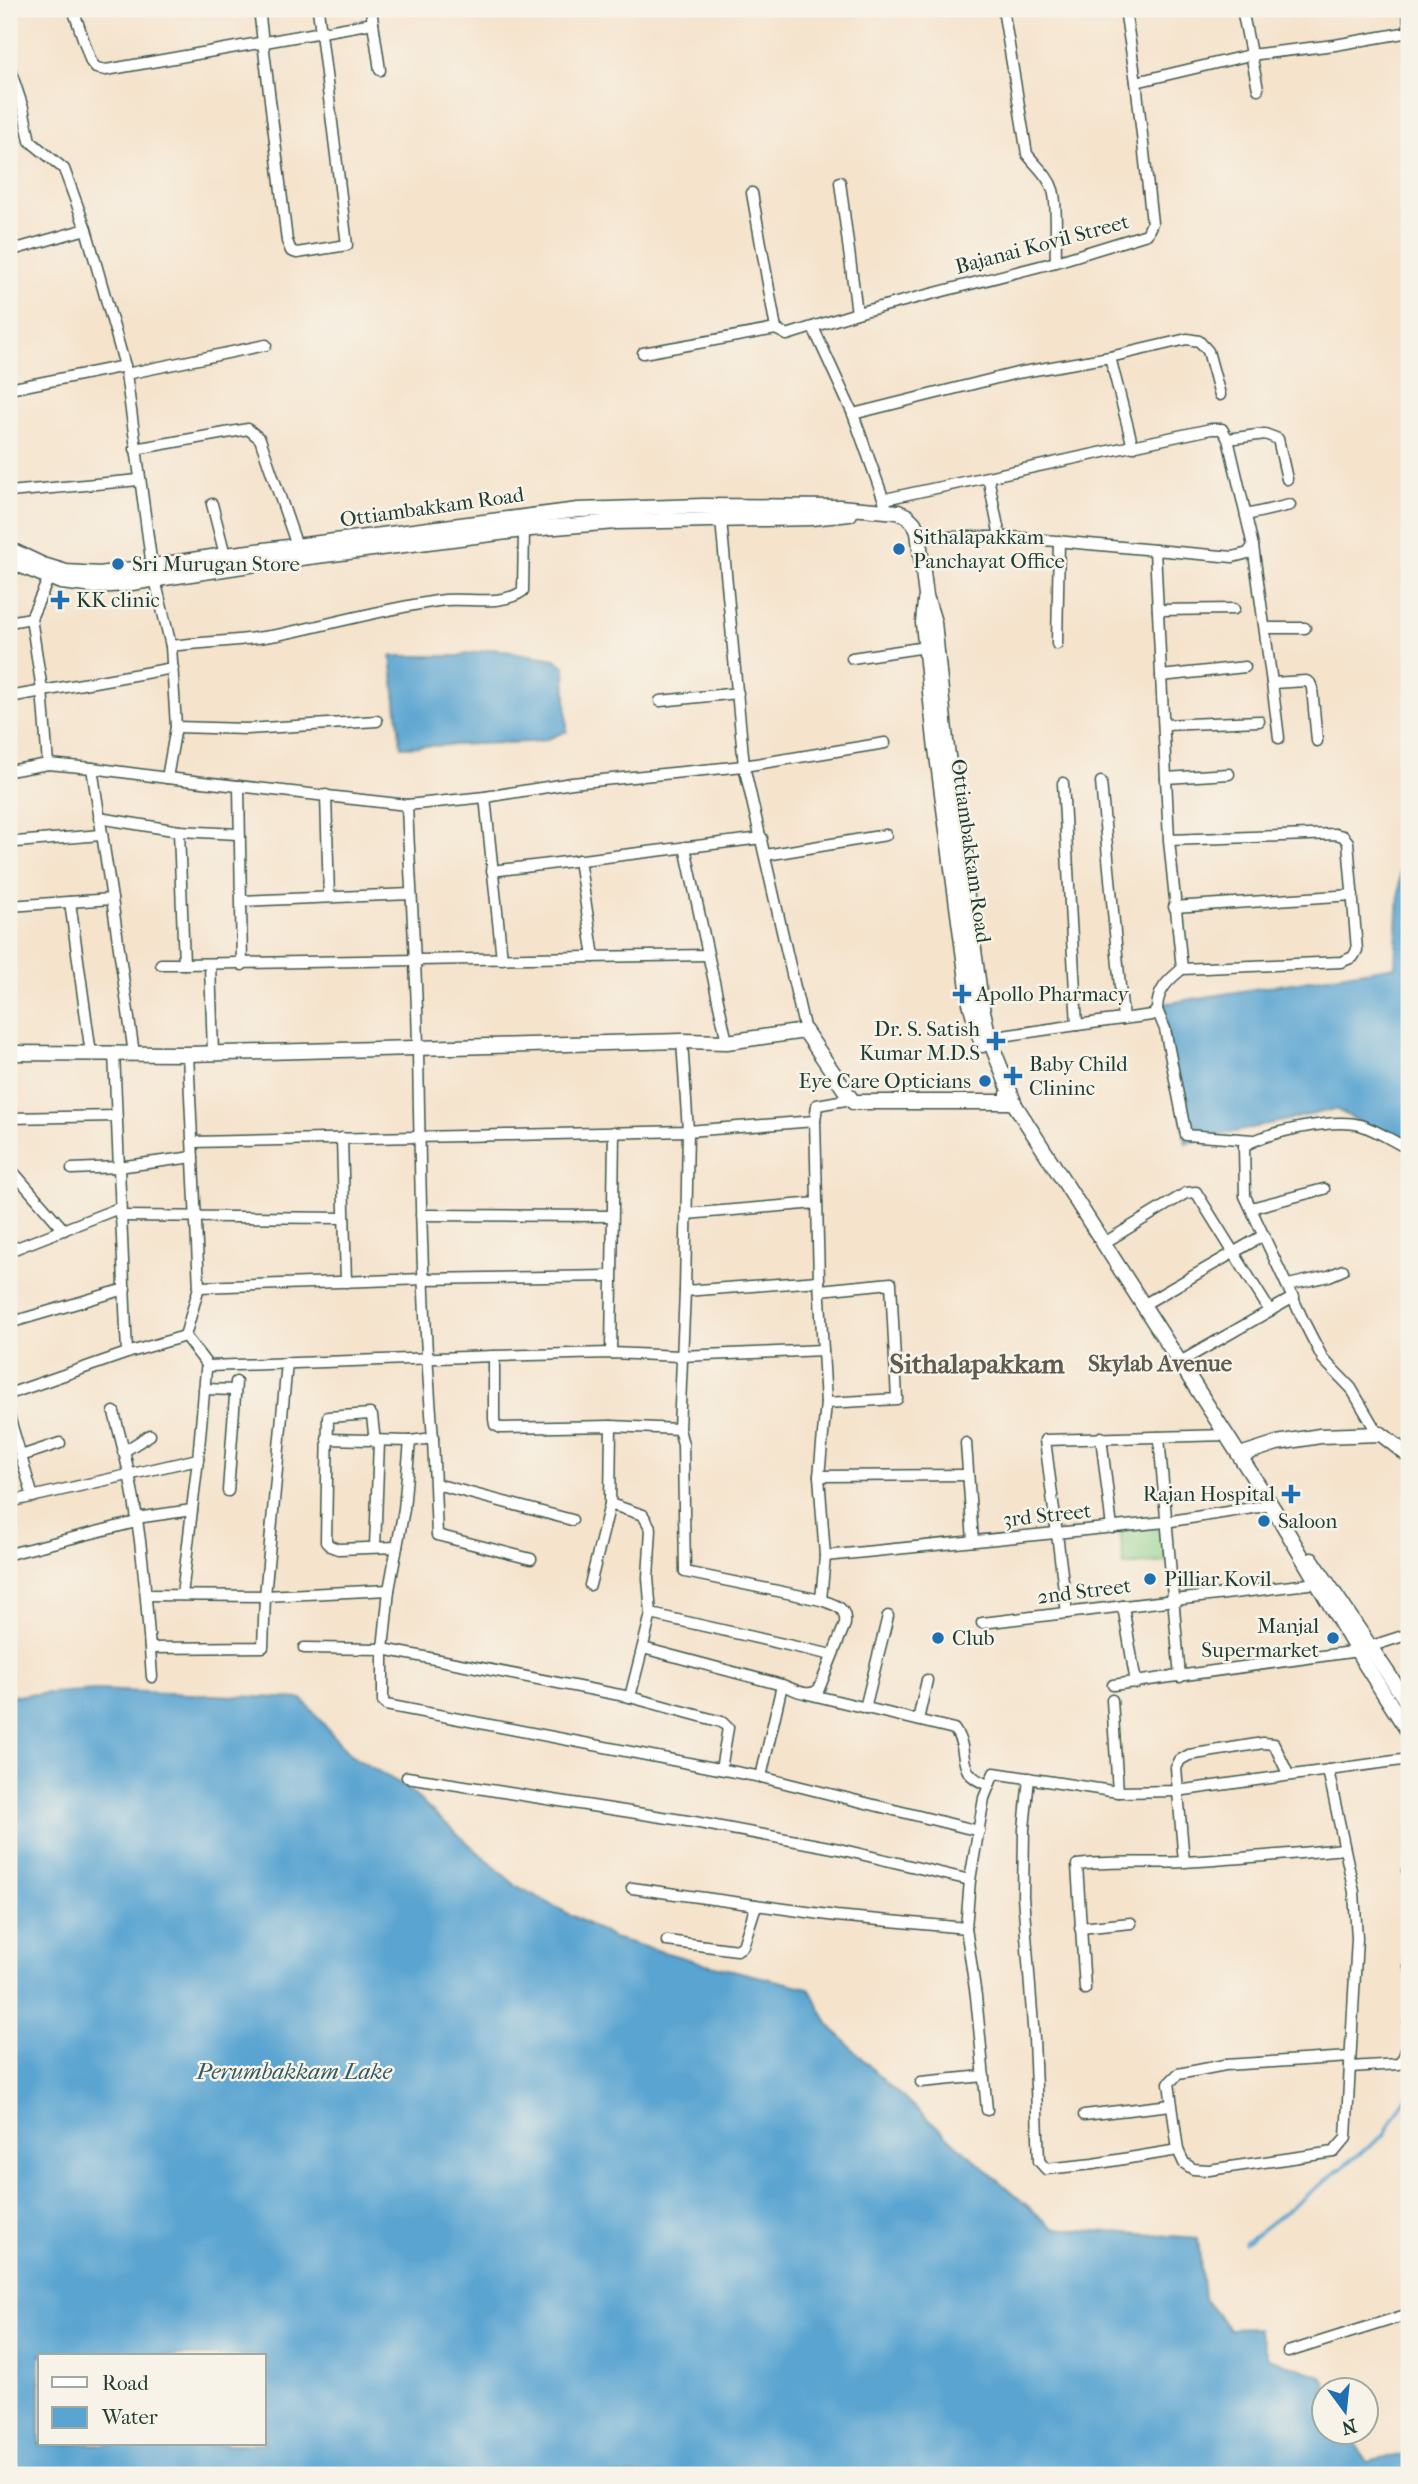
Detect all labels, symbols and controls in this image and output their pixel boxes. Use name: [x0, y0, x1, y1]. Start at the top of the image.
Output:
street label: Bajanai Kovil Street: [953, 209, 1132, 279]
street label: Ottiambakkam Road: [338, 482, 526, 532]
place label: Sithalapakkam Panchayat Office: [913, 525, 1065, 573]
marker: Sithalapakkam Panchayat Office: [891, 541, 907, 557]
place label: Sri Murugan Store: [132, 552, 300, 576]
marker: Sri Murugan Store: [110, 556, 126, 572]
place label: KK clinic: [76, 588, 160, 612]
marker: KK clinic: [50, 590, 70, 610]
street label: Ottiambakkam Road: [946, 757, 996, 945]
place label: Apollo Pharmacy: [975, 982, 1130, 1006]
marker: Apollo Pharmacy: [954, 986, 970, 1002]
place label: Dr. S. Satish Kumar M.D.S: [859, 1017, 980, 1065]
marker: Dr. S. Satish Kumar M.D.S: [986, 1031, 1006, 1051]
place label: Baby Child Clininc: [1029, 1052, 1128, 1100]
marker: Baby Child Clininc: [1003, 1066, 1023, 1086]
place label: Eye Care Opticians: [798, 1069, 971, 1093]
marker: Eye Care Opticians: [977, 1073, 993, 1089]
district label: Sithalapakkam: [890, 1347, 1065, 1380]
district label: Skylab Avenue: [1088, 1350, 1233, 1377]
place label: Rajan Hospital: [1143, 1482, 1275, 1506]
marker: Rajan Hospital: [1281, 1484, 1301, 1504]
street label: 3rd Street: [1002, 1498, 1093, 1532]
place label: Saloon: [1278, 1509, 1338, 1533]
marker: Saloon: [1256, 1513, 1272, 1529]
place label: Pilliar Kovil: [1164, 1567, 1272, 1591]
marker: Pilliar Kovil: [1142, 1571, 1158, 1587]
street label: 2nd Street: [1036, 1573, 1133, 1609]
place label: Manjal Supermarket: [1201, 1614, 1319, 1662]
place label: Club: [952, 1626, 995, 1650]
marker: Club: [930, 1630, 946, 1646]
marker: Manjal Supermarket: [1325, 1630, 1341, 1646]
water label: Perumbakkam Lake: [195, 2058, 392, 2085]
legend: [38, 2354, 266, 2446]
text: Road: [102, 2371, 149, 2395]
north arrow: [1310, 2376, 1380, 2446]
text: Water: [101, 2405, 158, 2429]
text: N: [1339, 2414, 1359, 2439]

